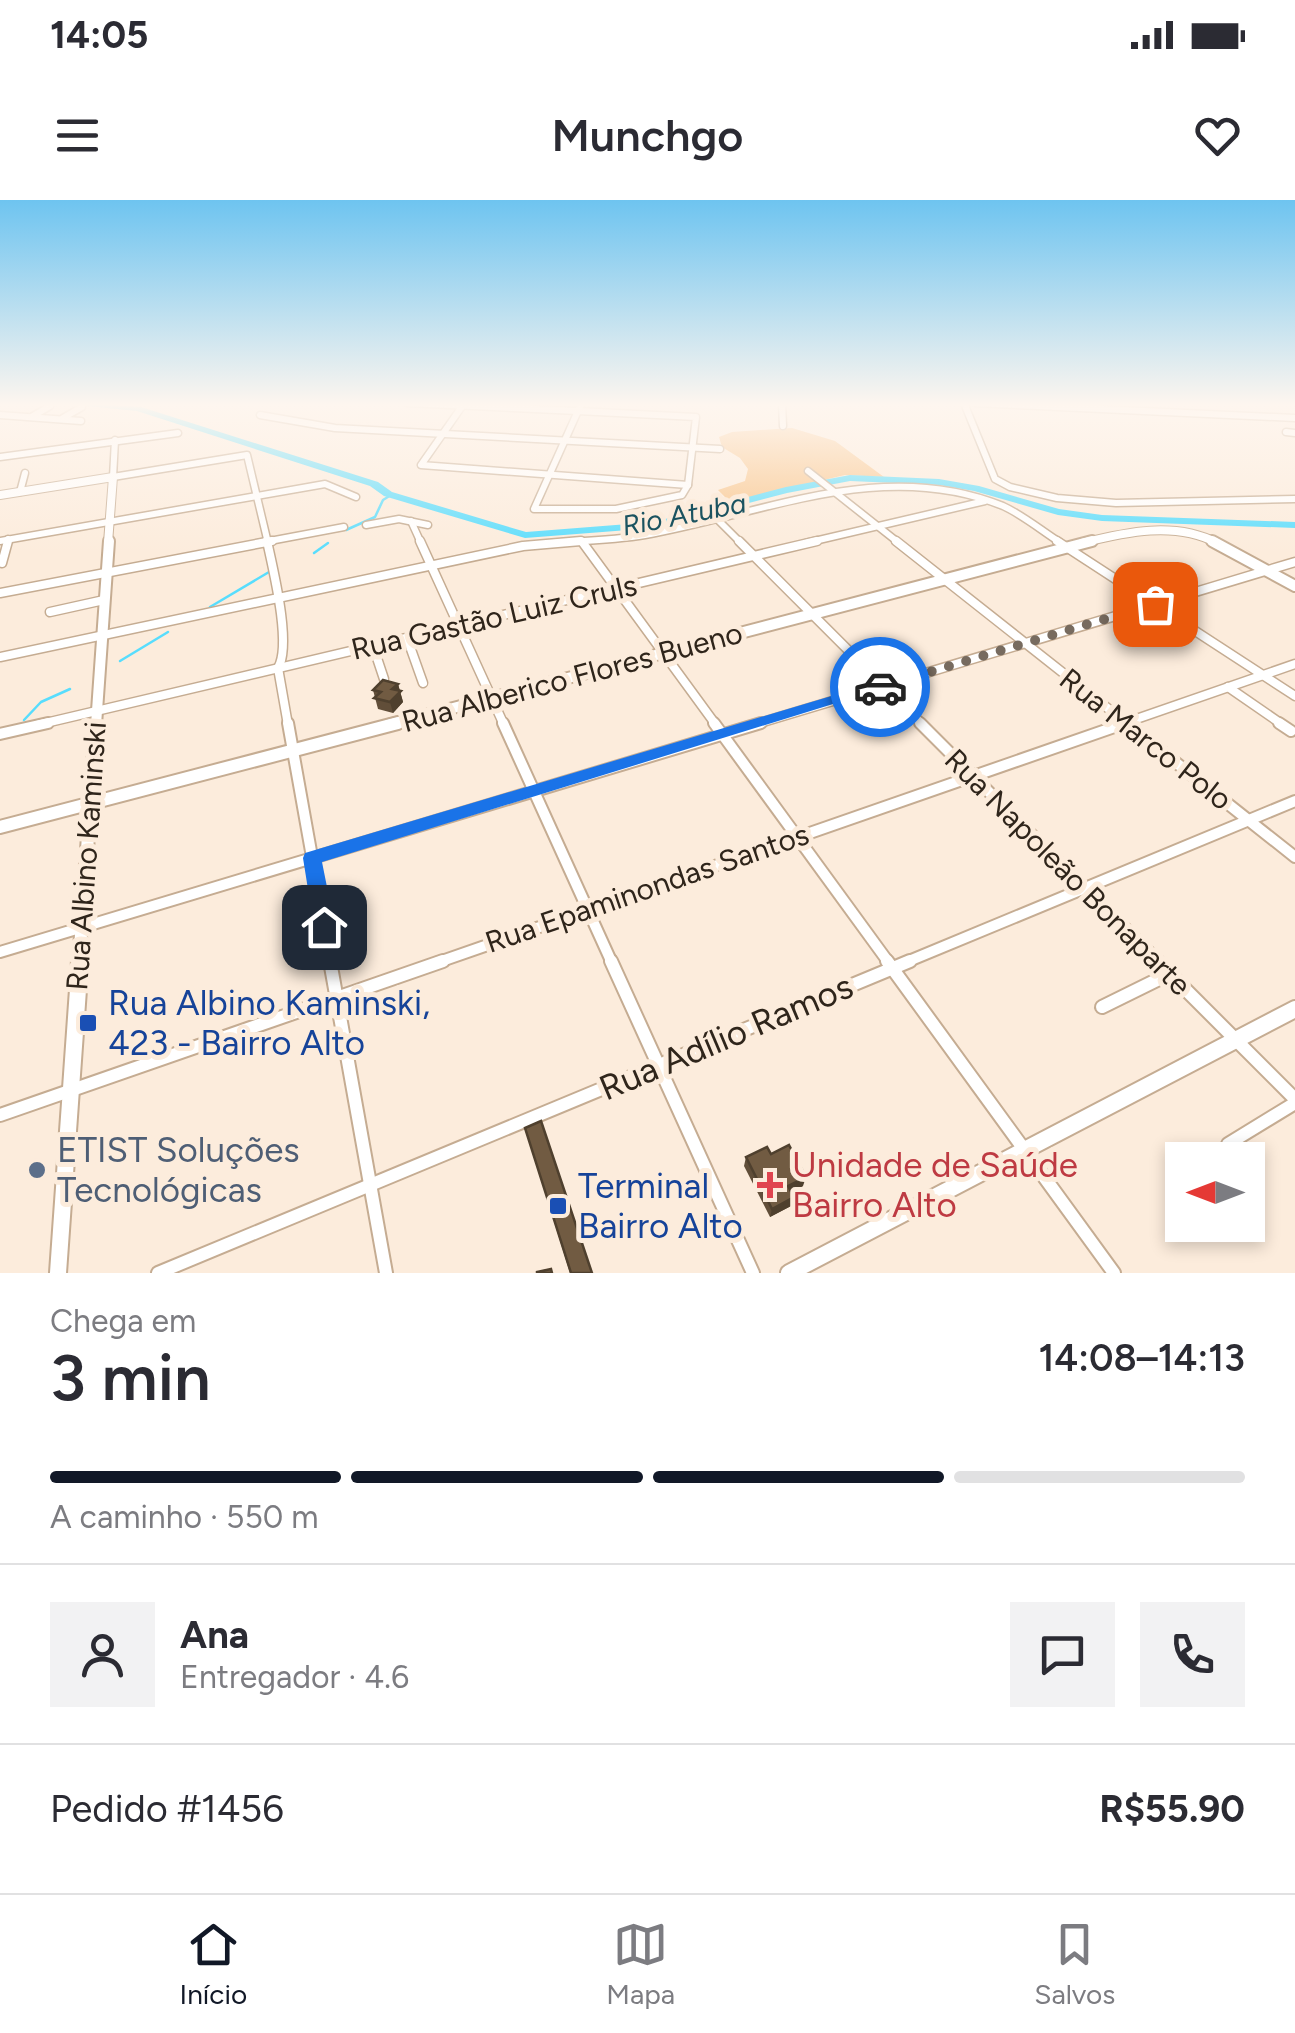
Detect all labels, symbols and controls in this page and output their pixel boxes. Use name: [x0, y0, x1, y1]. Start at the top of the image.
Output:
text: 14:05: [50, 12, 148, 58]
icon: menu: [50, 108, 105, 163]
text: Munchgo: [551, 108, 744, 162]
icon: heart: [1190, 108, 1245, 163]
water label: Rio Atuba: [619, 485, 749, 543]
pin: [1113, 562, 1198, 647]
street label: Rua Gastão Luiz Cruls: [347, 566, 641, 668]
icon: bag: [1128, 577, 1183, 632]
street label: Rua Alberico Flores Bueno: [398, 614, 746, 740]
courier: [830, 637, 930, 737]
icon: car: [853, 660, 908, 715]
street label: Rua Marco Polo: [1052, 660, 1240, 818]
street label: Rua Albino Kaminski: [58, 720, 114, 992]
street label: Rua Napoleão Bonaparte: [937, 741, 1199, 1003]
street label: Rua Epaminondas Santos: [480, 815, 814, 961]
pin: [282, 885, 367, 970]
icon: home: [297, 900, 352, 955]
street label: Rua Adílio Ramos: [593, 965, 859, 1109]
place label: Rua Albino Kaminski, 423 - Bairro Alto: [108, 982, 430, 1064]
marker: Rua Albino Kaminski, 423 - Bairro Alto: [77, 1012, 99, 1034]
place label: ETIST Soluções Tecnológicas: [57, 1129, 300, 1211]
north arrow: [1165, 1142, 1265, 1242]
map controls: [1165, 1142, 1265, 1242]
place label: Unidade de Saúde Bairro Alto: [792, 1144, 1078, 1226]
marker: ETIST Soluções Tecnológicas: [26, 1159, 48, 1181]
place label: Terminal Bairro Alto: [578, 1165, 743, 1247]
marker: Unidade de Saúde Bairro Alto: [757, 1172, 783, 1198]
marker: Terminal Bairro Alto: [547, 1195, 569, 1217]
text: Chega em: [50, 1302, 196, 1340]
text: 14:08–14:13: [1038, 1335, 1245, 1381]
text: 3 min: [50, 1338, 211, 1416]
text: A caminho · 550 m: [50, 1498, 319, 1536]
button: person: [50, 1602, 155, 1707]
button: chat: [1010, 1602, 1115, 1707]
button: phone: [1140, 1602, 1245, 1707]
text: Ana: [180, 1612, 249, 1658]
text: Entregador · 4.6: [180, 1658, 409, 1696]
text: Pedido #1456: [50, 1786, 284, 1832]
text: R$55.90: [1099, 1786, 1245, 1832]
tab: Início: [180, 1917, 247, 2011]
tab: Mapa: [606, 1917, 675, 2011]
tab: Salvos: [1034, 1917, 1115, 2011]

